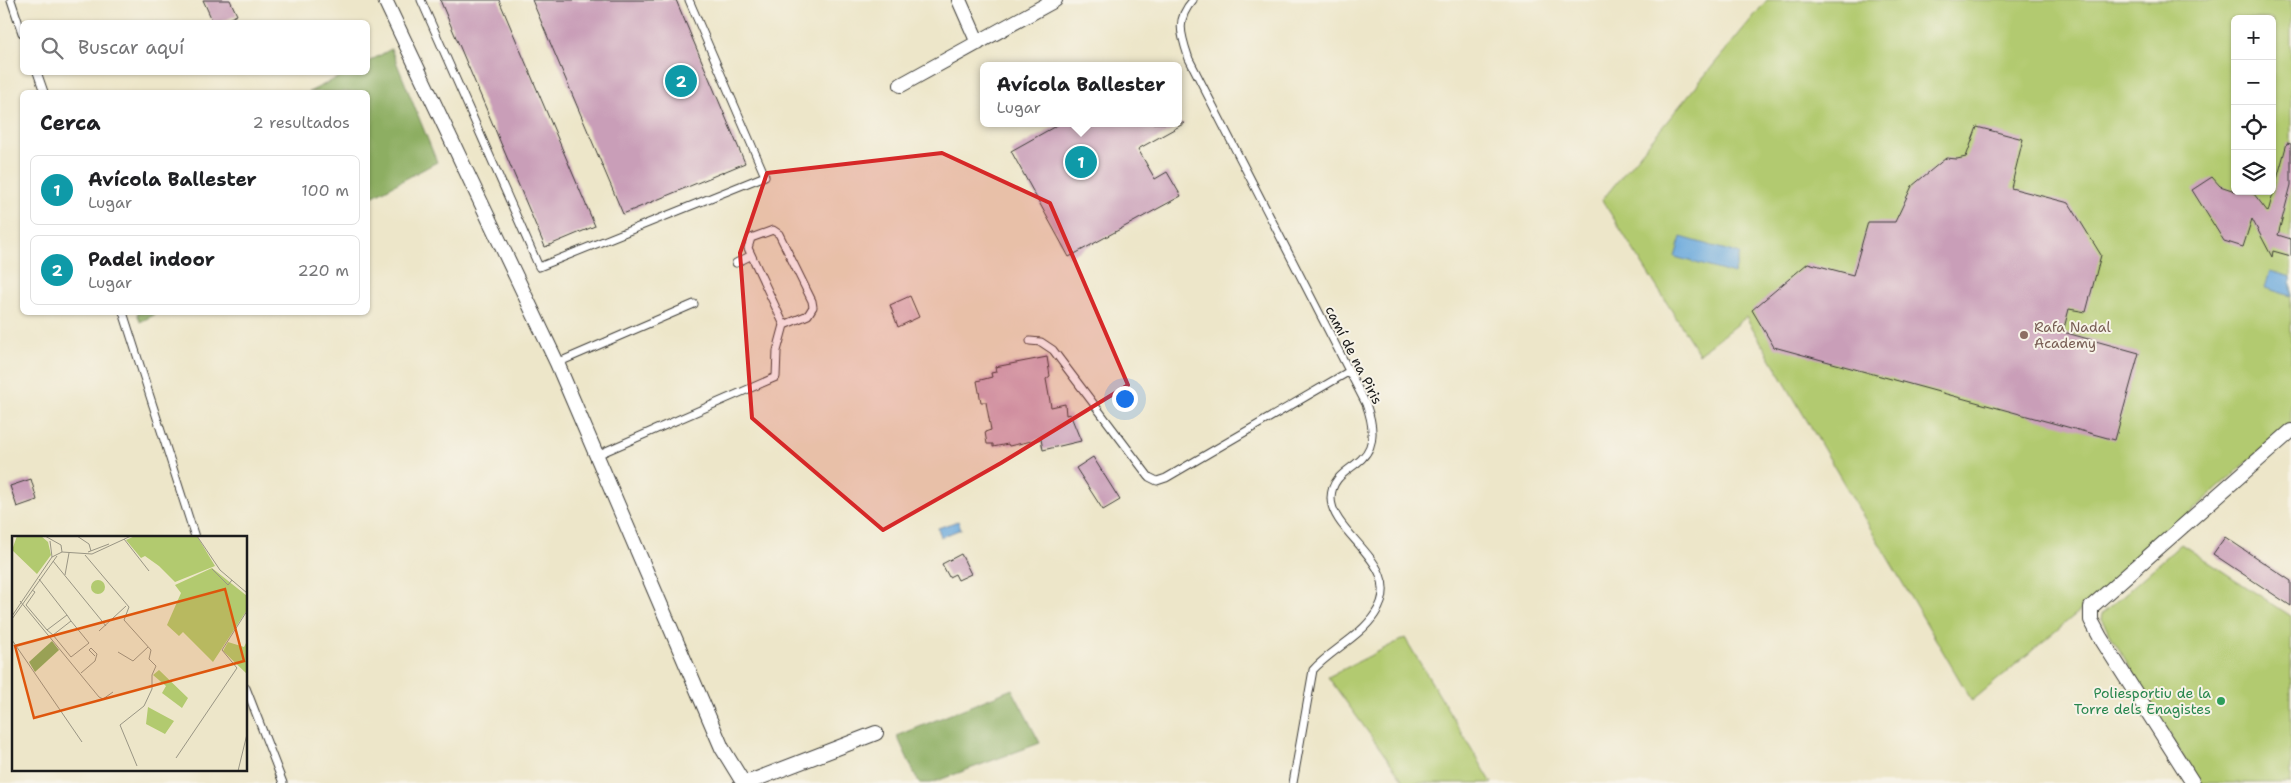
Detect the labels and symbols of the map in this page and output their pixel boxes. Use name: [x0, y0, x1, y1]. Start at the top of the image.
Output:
pin: 2: [665, 62, 697, 100]
pin: 1: [1065, 143, 1097, 181]
street label: camí de na Piris: [1321, 303, 1387, 407]
place label: Rafa Nadal Academy: [2034, 318, 2111, 352]
marker: Rafa Nadal Academy: [2018, 329, 2030, 341]
your location: [1112, 386, 1138, 412]
inset map: [12, 536, 248, 770]
place label: Poliesportiu de la Torre dels Enagistes: [2074, 684, 2211, 718]
marker: Poliesportiu de la Torre dels Enagistes: [2215, 695, 2227, 707]

